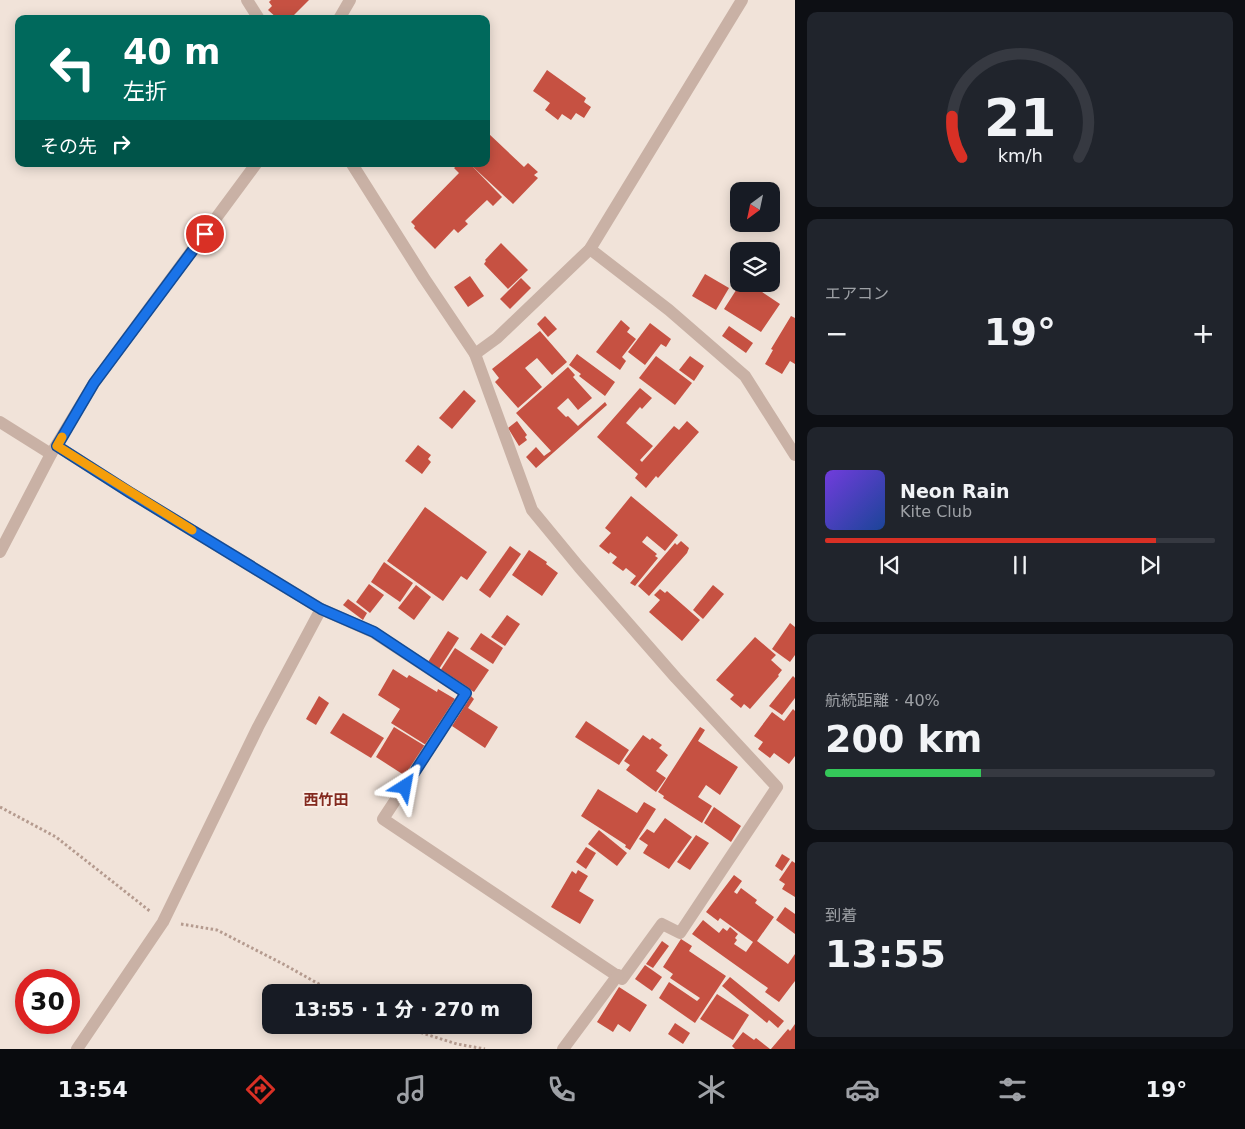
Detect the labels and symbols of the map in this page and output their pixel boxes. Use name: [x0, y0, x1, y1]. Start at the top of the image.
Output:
north arrow: [730, 182, 780, 232]
pin: [184, 213, 226, 255]
position arrow: [378, 760, 430, 812]
district label: 西竹田: [303, 791, 349, 809]
speed limit sign: 30: [15, 969, 80, 1034]

